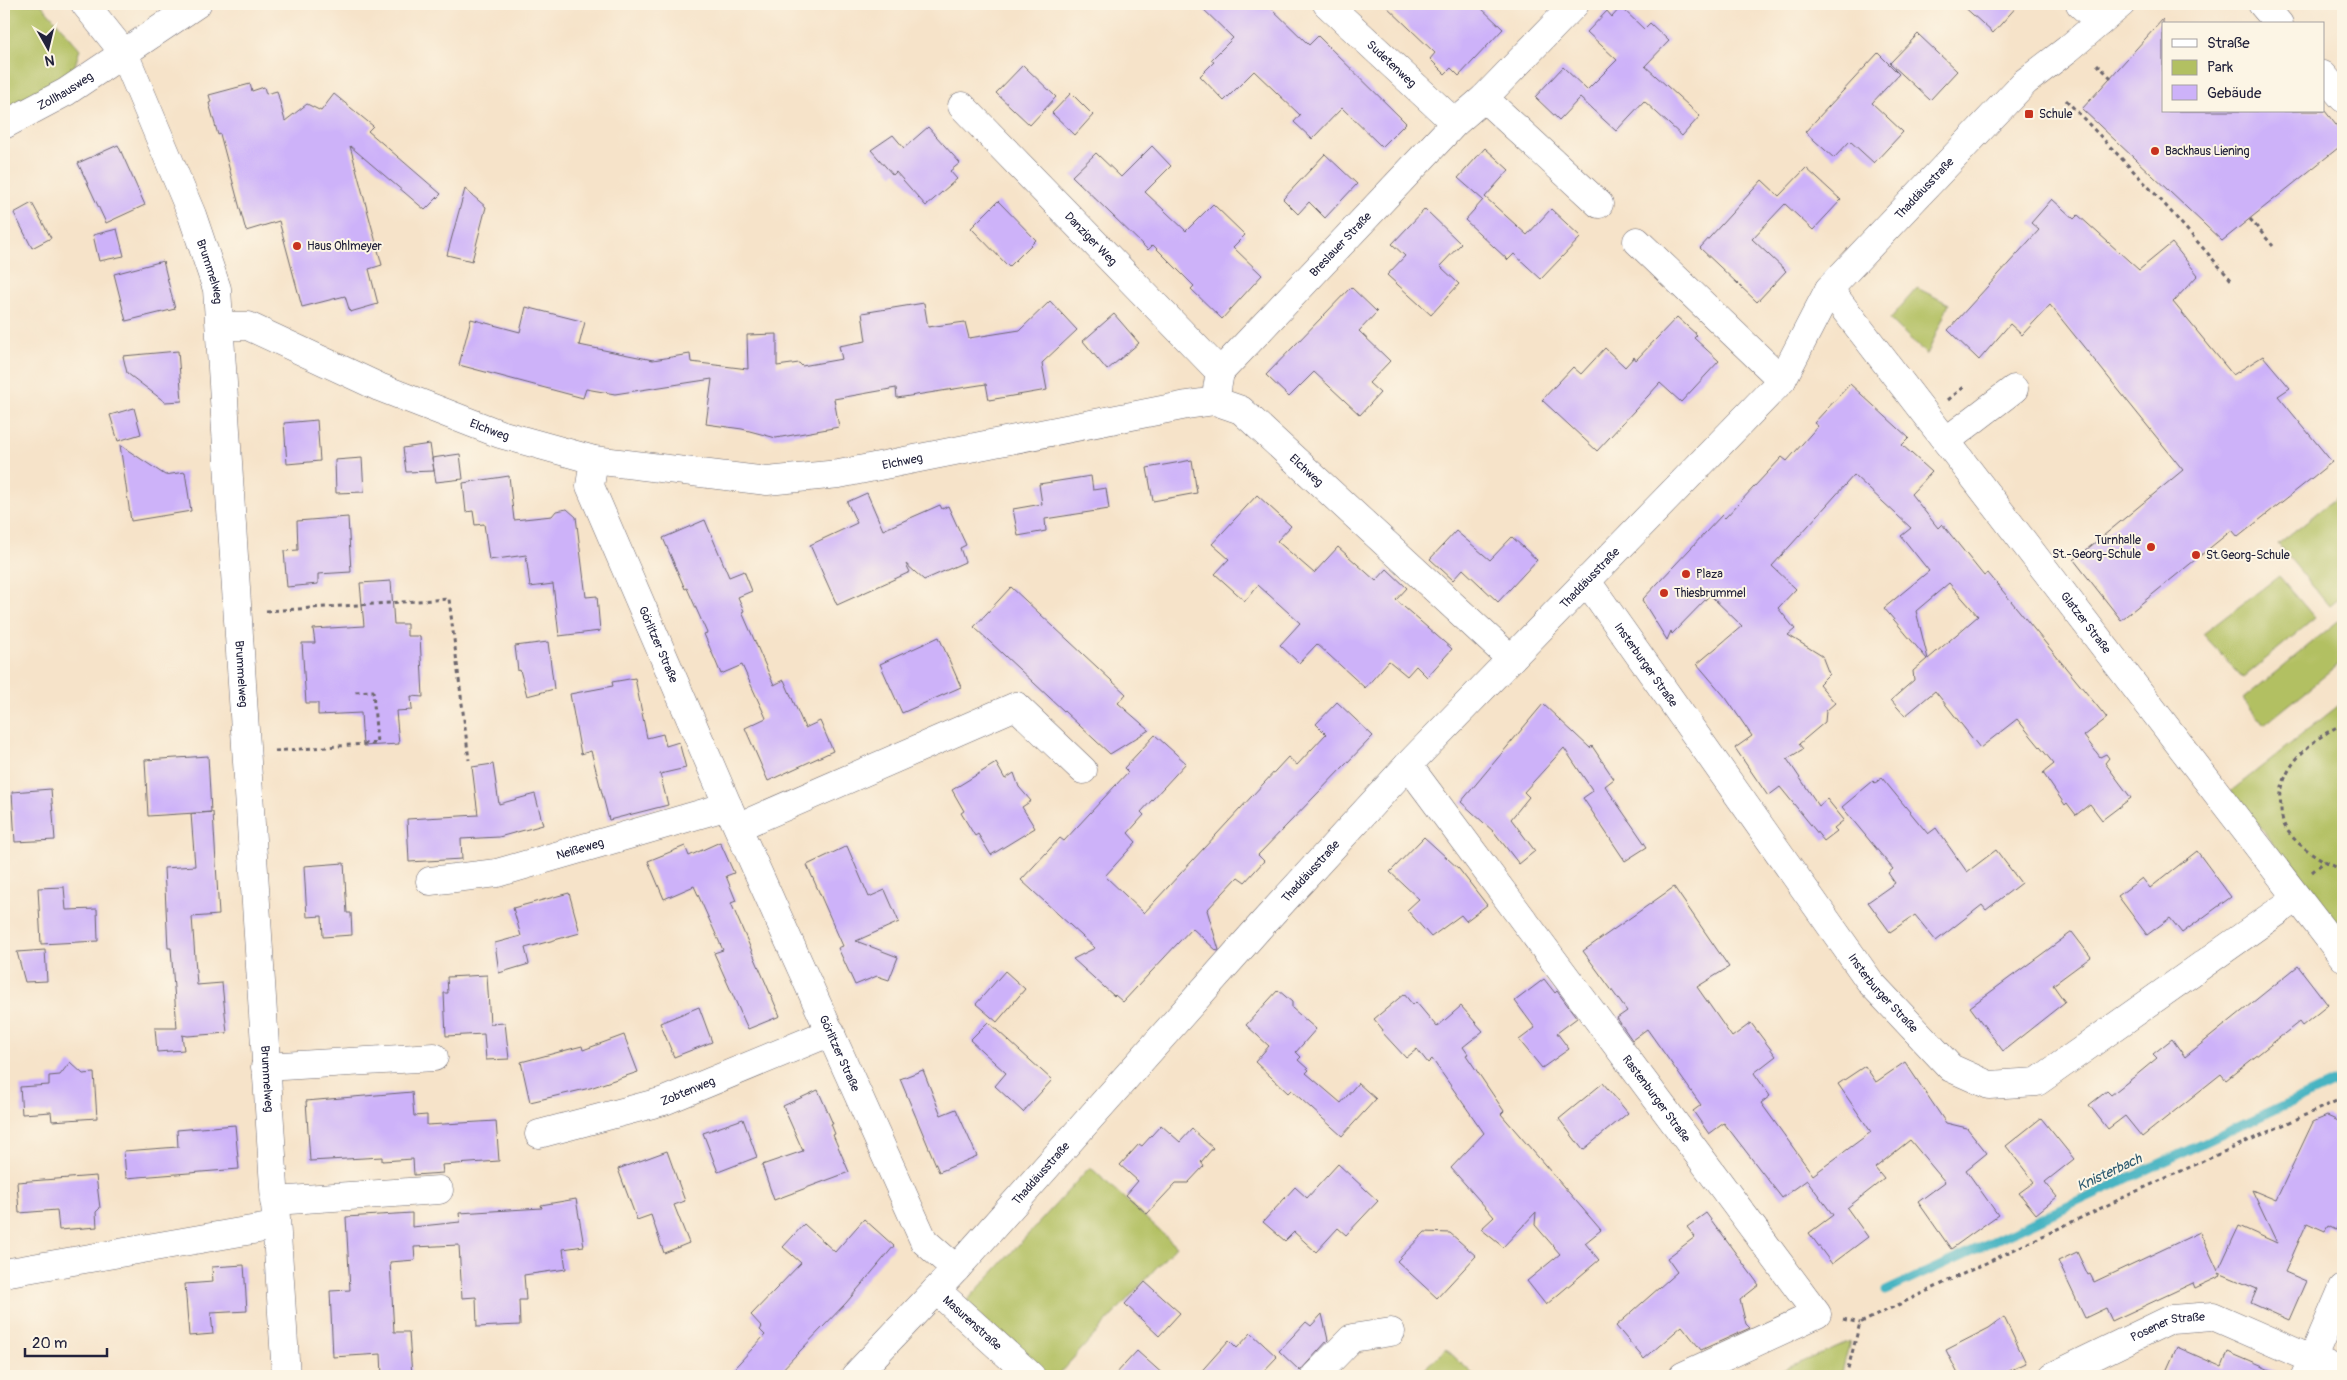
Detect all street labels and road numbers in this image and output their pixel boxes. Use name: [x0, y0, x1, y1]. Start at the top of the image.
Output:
street label: Sudetenweg: [1363, 38, 1419, 91]
street label: Zollhausweg: [35, 69, 96, 114]
street label: Thaddäusstraße: [1892, 155, 1958, 223]
street label: Danziger Weg: [1061, 209, 1120, 269]
street label: Breslauer Straße: [1307, 209, 1375, 280]
street label: Brummelweg: [193, 238, 225, 305]
street label: Elchweg: [467, 416, 511, 444]
street label: Elchweg: [881, 451, 924, 473]
street label: Elchweg: [1286, 451, 1326, 490]
street label: Thaddäusstraße: [1557, 544, 1623, 612]
street label: Glatzer Straße: [2057, 589, 2114, 657]
street label: Görlitzer Straße: [635, 604, 681, 685]
street label: Insterburger Straße: [1611, 620, 1681, 710]
street label: Brummelweg: [231, 640, 251, 708]
street label: Neißeweg: [555, 835, 606, 863]
street label: Thaddäusstraße: [1279, 837, 1343, 906]
street label: Insterburger Straße: [1845, 951, 1921, 1036]
street label: Görlitzer Straße: [815, 1013, 863, 1094]
street label: Brummelweg: [257, 1045, 276, 1113]
street label: Rastenburger Straße: [1619, 1052, 1693, 1145]
street label: Zobtenweg: [659, 1074, 717, 1110]
street label: Thaddäusstraße: [1009, 1139, 1073, 1208]
street label: Masurenstraße: [939, 1293, 1005, 1354]
street label: Posener Straße: [2128, 1310, 2206, 1345]

